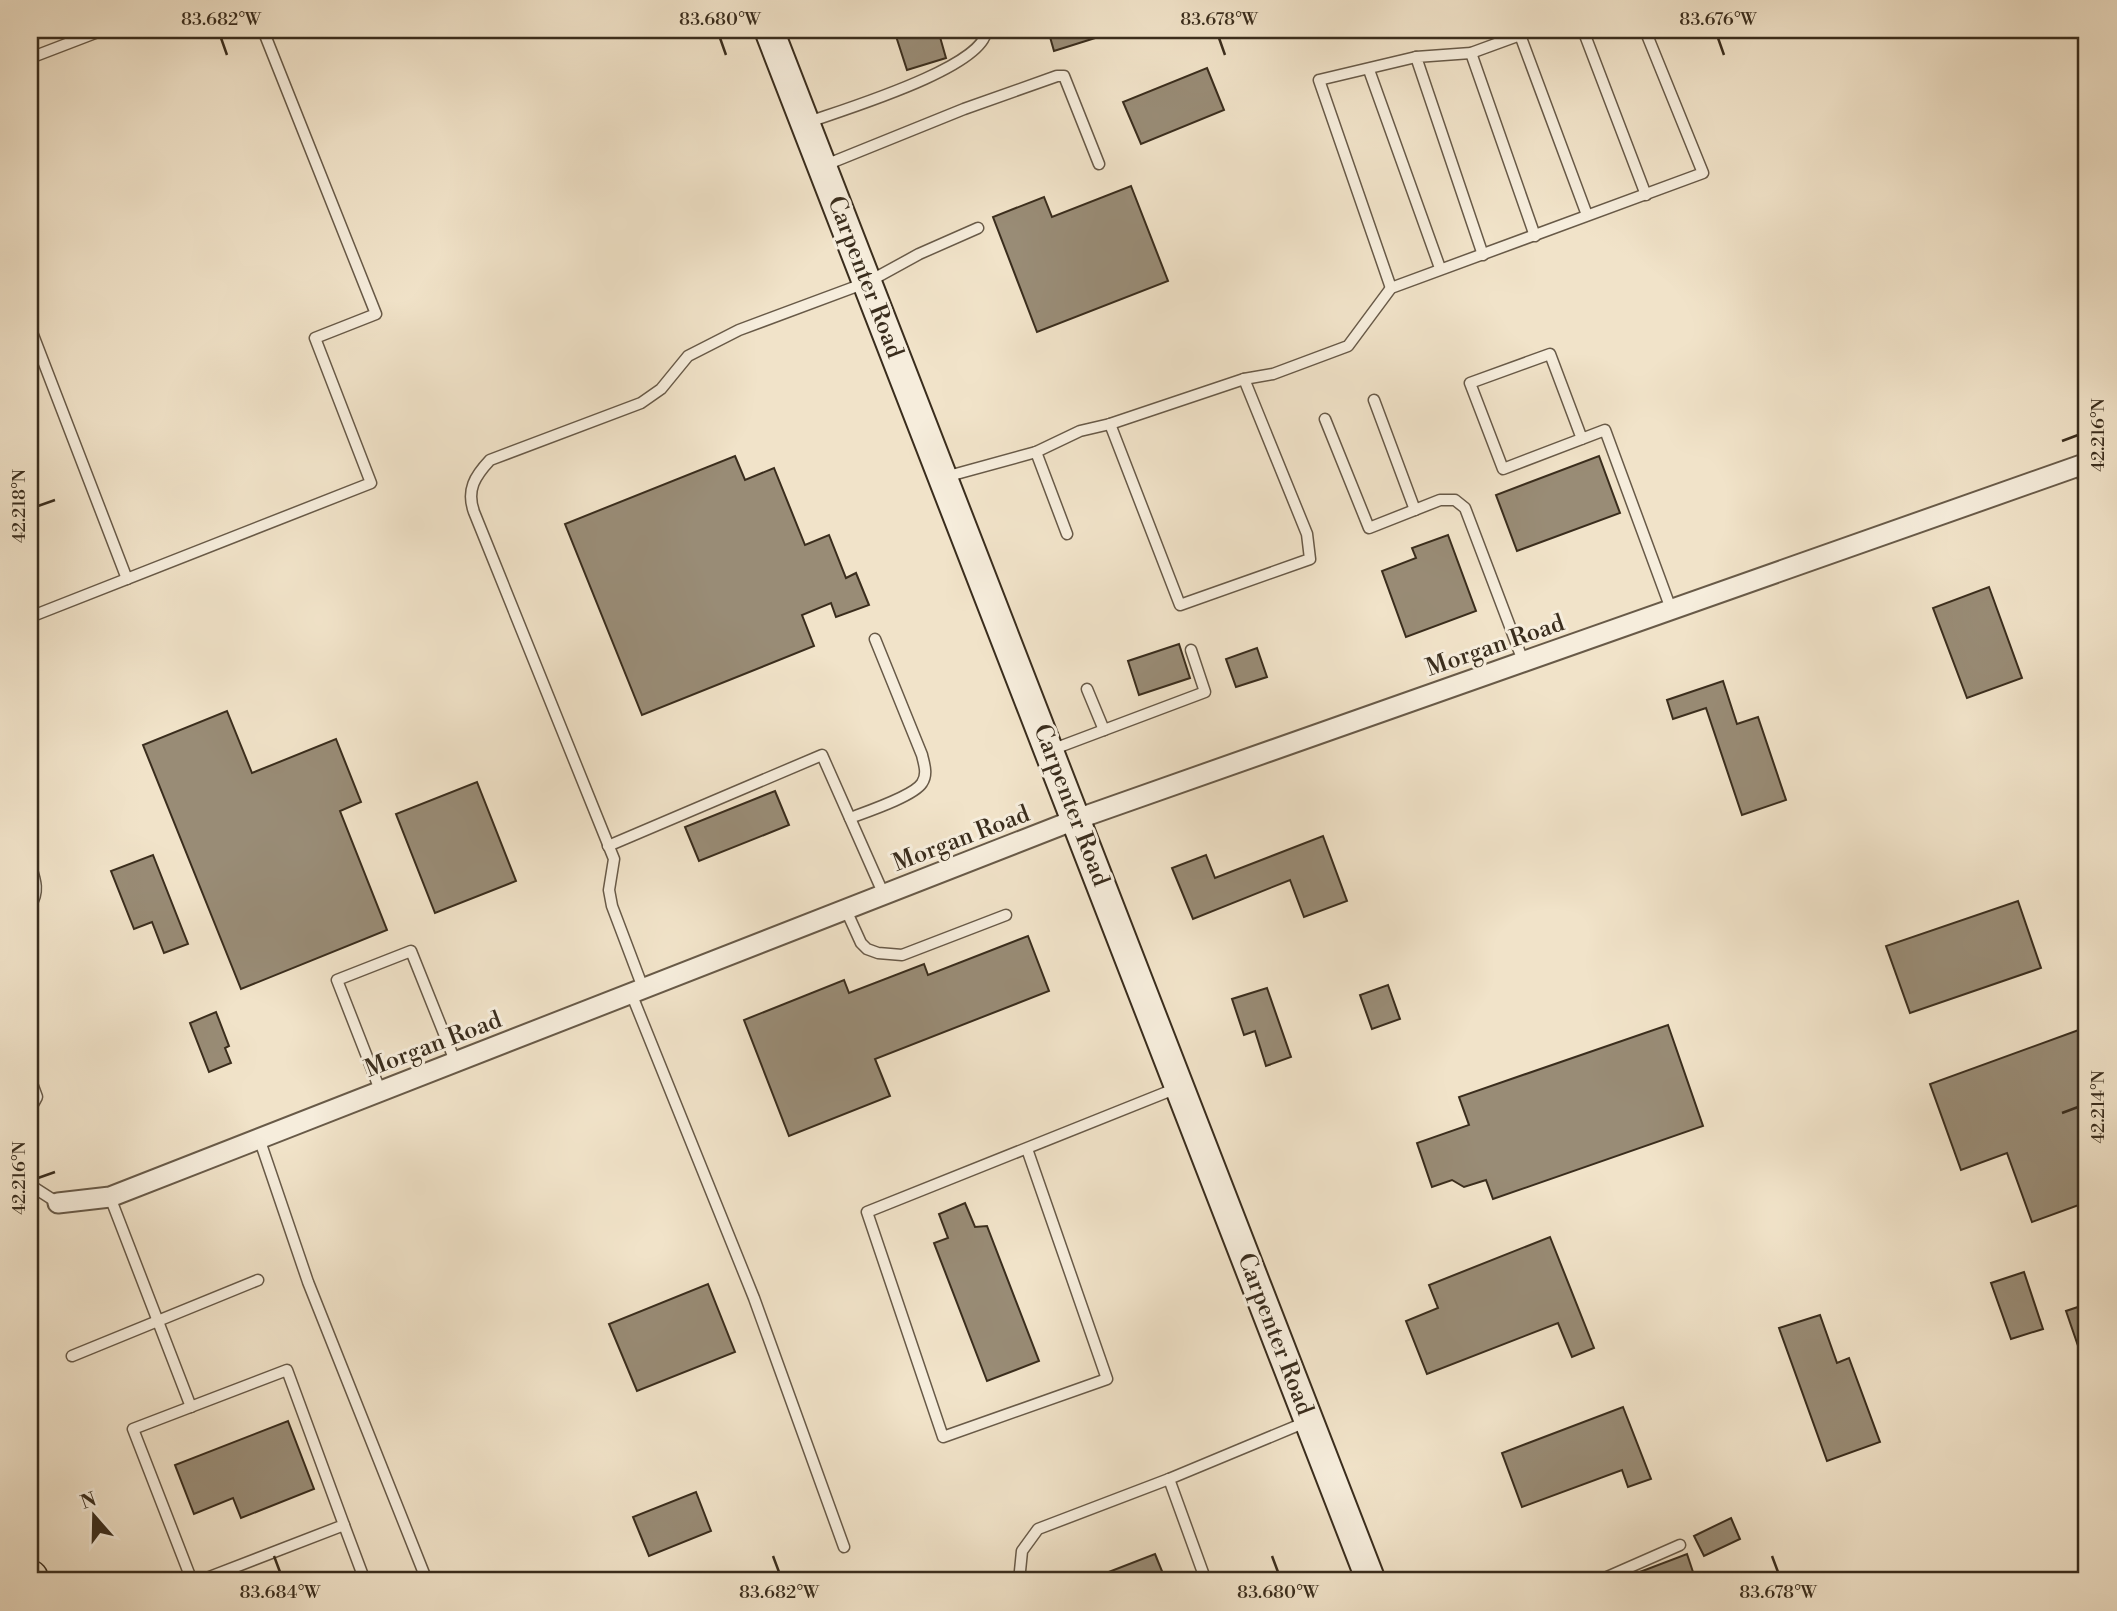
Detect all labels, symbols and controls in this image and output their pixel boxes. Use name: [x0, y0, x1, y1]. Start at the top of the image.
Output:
text: 83.682°W: [181, 8, 262, 31]
text: 83.680°W: [679, 8, 762, 31]
text: 83.678°W: [1180, 8, 1258, 31]
text: 83.676°W: [1679, 8, 1757, 31]
street label: Carpenter Road: [820, 192, 910, 363]
text: 42.216°N: [2087, 398, 2110, 472]
text: 42.218°N: [8, 468, 31, 543]
street label: Morgan Road: [1422, 608, 1569, 684]
street label: Carpenter Road: [1026, 720, 1116, 891]
street label: Morgan Road: [889, 799, 1034, 879]
street label: Morgan Road: [361, 1005, 506, 1085]
text: 42.214°N: [2087, 1070, 2110, 1144]
text: 42.216°N: [8, 1141, 31, 1215]
street label: Carpenter Road: [1230, 1249, 1320, 1420]
north arrow: [60, 1482, 130, 1552]
text: N: [77, 1487, 100, 1515]
text: 83.684°W: [240, 1581, 321, 1604]
text: 83.682°W: [739, 1581, 820, 1604]
text: 83.680°W: [1237, 1581, 1320, 1604]
text: 83.678°W: [1739, 1581, 1817, 1604]

